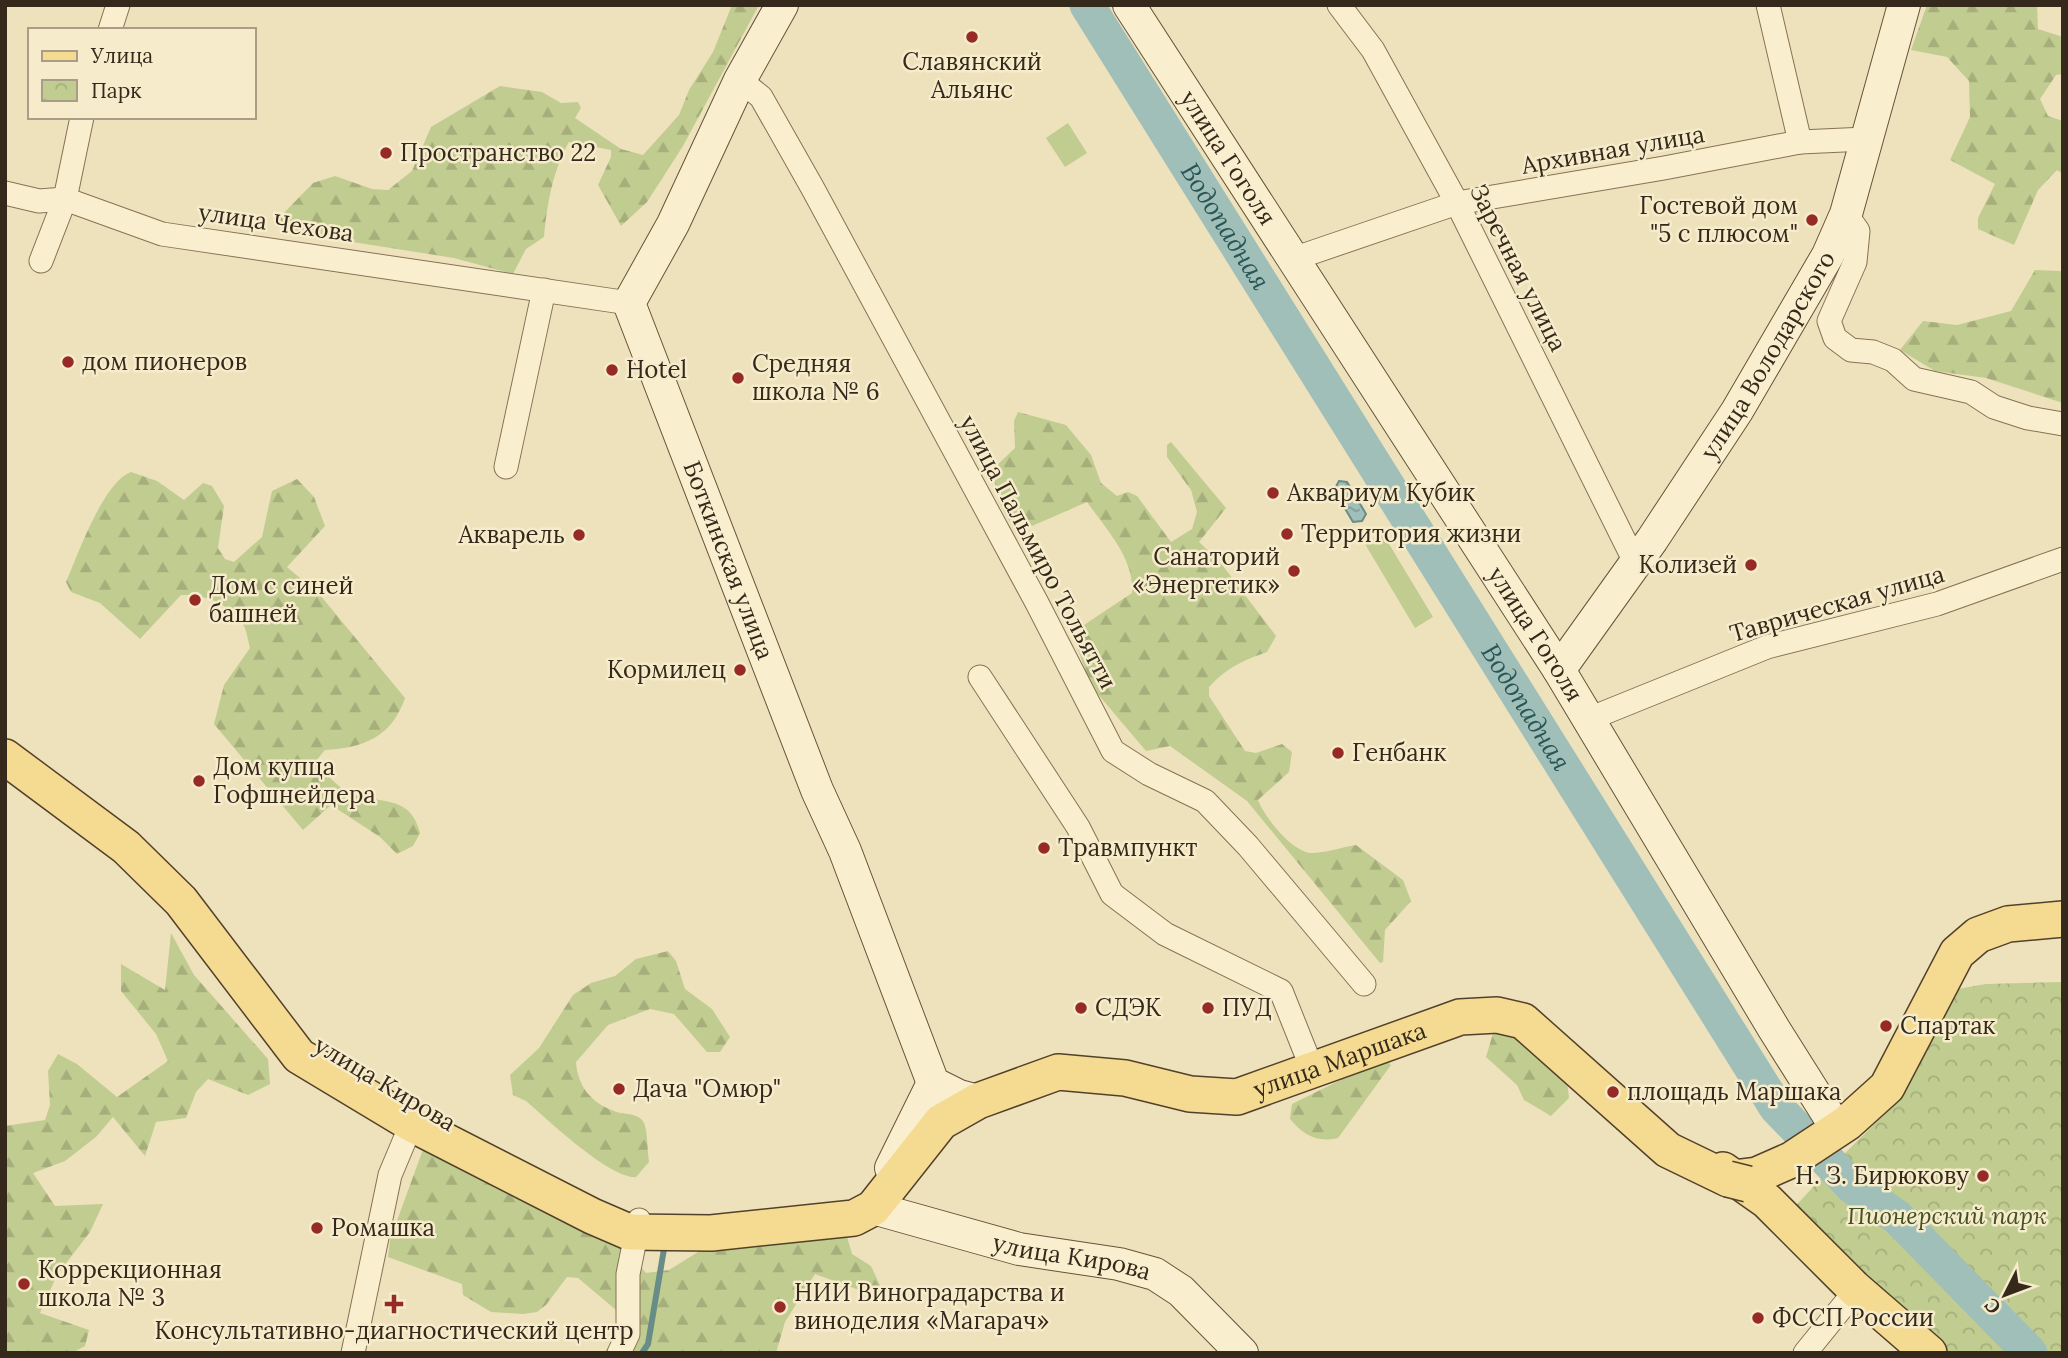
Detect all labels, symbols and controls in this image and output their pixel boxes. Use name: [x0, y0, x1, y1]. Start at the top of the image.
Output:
legend: [28, 28, 256, 119]
marker: Славянский Альянс: [964, 29, 980, 45]
text: Улица: [90, 42, 153, 69]
place label: Славянский Альянс: [902, 46, 1042, 105]
text: Парк: [91, 77, 142, 104]
street label: улица Гоголя: [1173, 84, 1283, 231]
street label: Архивная улица: [1518, 118, 1707, 181]
place label: Пространство 22: [400, 137, 596, 168]
marker: Пространство 22: [378, 145, 394, 161]
water label: Водопадная: [1174, 156, 1278, 296]
street label: Заречная улица: [1463, 179, 1574, 357]
place label: Гостевой дом "5 с плюсом": [1639, 190, 1798, 249]
street label: улица Чехова: [197, 196, 356, 249]
marker: Гостевой дом "5 с плюсом": [1804, 212, 1820, 228]
street label: улица Володарского: [1693, 245, 1842, 465]
place label: дом пионеров: [82, 346, 247, 377]
place label: Средняя школа № 6: [752, 348, 880, 407]
marker: дом пионеров: [60, 354, 76, 370]
place label: Hotel: [626, 354, 687, 385]
marker: Hotel: [604, 362, 620, 378]
marker: Средняя школа № 6: [730, 370, 746, 386]
street label: улица Пальмиро Тольятти: [953, 409, 1124, 694]
street label: Боткинская улица: [676, 456, 781, 664]
place label: Аквариум Кубик: [1286, 477, 1475, 508]
marker: Аквариум Кубик: [1265, 485, 1281, 501]
place label: Территория жизни: [1301, 518, 1521, 549]
place label: Акварель: [457, 519, 565, 550]
marker: Территория жизни: [1279, 526, 1295, 542]
marker: Акварель: [571, 527, 587, 543]
place label: Санаторий «Энергетик»: [1132, 541, 1280, 600]
place label: Колизей: [1639, 549, 1737, 580]
marker: Колизей: [1743, 557, 1759, 573]
street label: Таврическая улица: [1726, 558, 1948, 649]
street label: улица Гоголя: [1481, 560, 1590, 707]
marker: Санаторий «Энергетик»: [1286, 563, 1302, 579]
place label: Дом с синей башней: [209, 570, 354, 629]
marker: Дом с синей башней: [187, 592, 203, 608]
water label: Водопадная: [1474, 637, 1579, 777]
place label: Кормилец: [607, 654, 726, 685]
marker: Кормилец: [732, 662, 748, 678]
place label: Генбанк: [1352, 737, 1446, 768]
marker: Генбанк: [1330, 745, 1346, 761]
place label: Дом купца Гофшнейдера: [213, 751, 376, 810]
marker: Дом купца Гофшнейдера: [191, 773, 207, 789]
place label: Травмпункт: [1058, 832, 1197, 863]
marker: Травмпункт: [1036, 840, 1052, 856]
place label: СДЭК: [1095, 992, 1162, 1023]
place label: ПУД: [1222, 992, 1272, 1023]
marker: СДЭК: [1073, 1000, 1089, 1016]
marker: ПУД: [1200, 1000, 1216, 1016]
place label: Спартак: [1900, 1010, 1996, 1041]
street label: улица Маршака: [1249, 1014, 1430, 1105]
marker: Спартак: [1878, 1018, 1894, 1034]
street label: улица Кирова: [309, 1029, 462, 1138]
place label: Дача "Омюр": [633, 1073, 781, 1104]
place label: площадь Маршака: [1627, 1076, 1842, 1107]
marker: Дача "Омюр": [611, 1081, 627, 1097]
marker: площадь Маршака: [1605, 1084, 1621, 1100]
place label: Н. З. Бирюкову: [1795, 1160, 1969, 1191]
marker: Н. З. Бирюкову: [1975, 1168, 1991, 1184]
park label: Пионерский парк: [1847, 1200, 2047, 1231]
place label: Ромашка: [331, 1212, 435, 1243]
marker: Ромашка: [309, 1220, 325, 1236]
street label: улица Кирова: [989, 1226, 1154, 1287]
place label: Коррекционная школа № 3: [38, 1254, 222, 1313]
north arrow: [1970, 1260, 2040, 1330]
marker: Коррекционная школа № 3: [16, 1276, 32, 1292]
place label: НИИ Виноградарства и виноделия «Магарач»: [794, 1277, 1065, 1336]
text: С: [1979, 1293, 2006, 1319]
marker: Консультативно-диагностический центр: [384, 1294, 404, 1314]
marker: НИИ Виноградарства и виноделия «Магарач»: [772, 1299, 788, 1315]
place label: ФССП России: [1772, 1302, 1934, 1333]
marker: ФССП России: [1750, 1310, 1766, 1326]
place label: Консультативно-диагностический центр: [154, 1315, 634, 1346]

